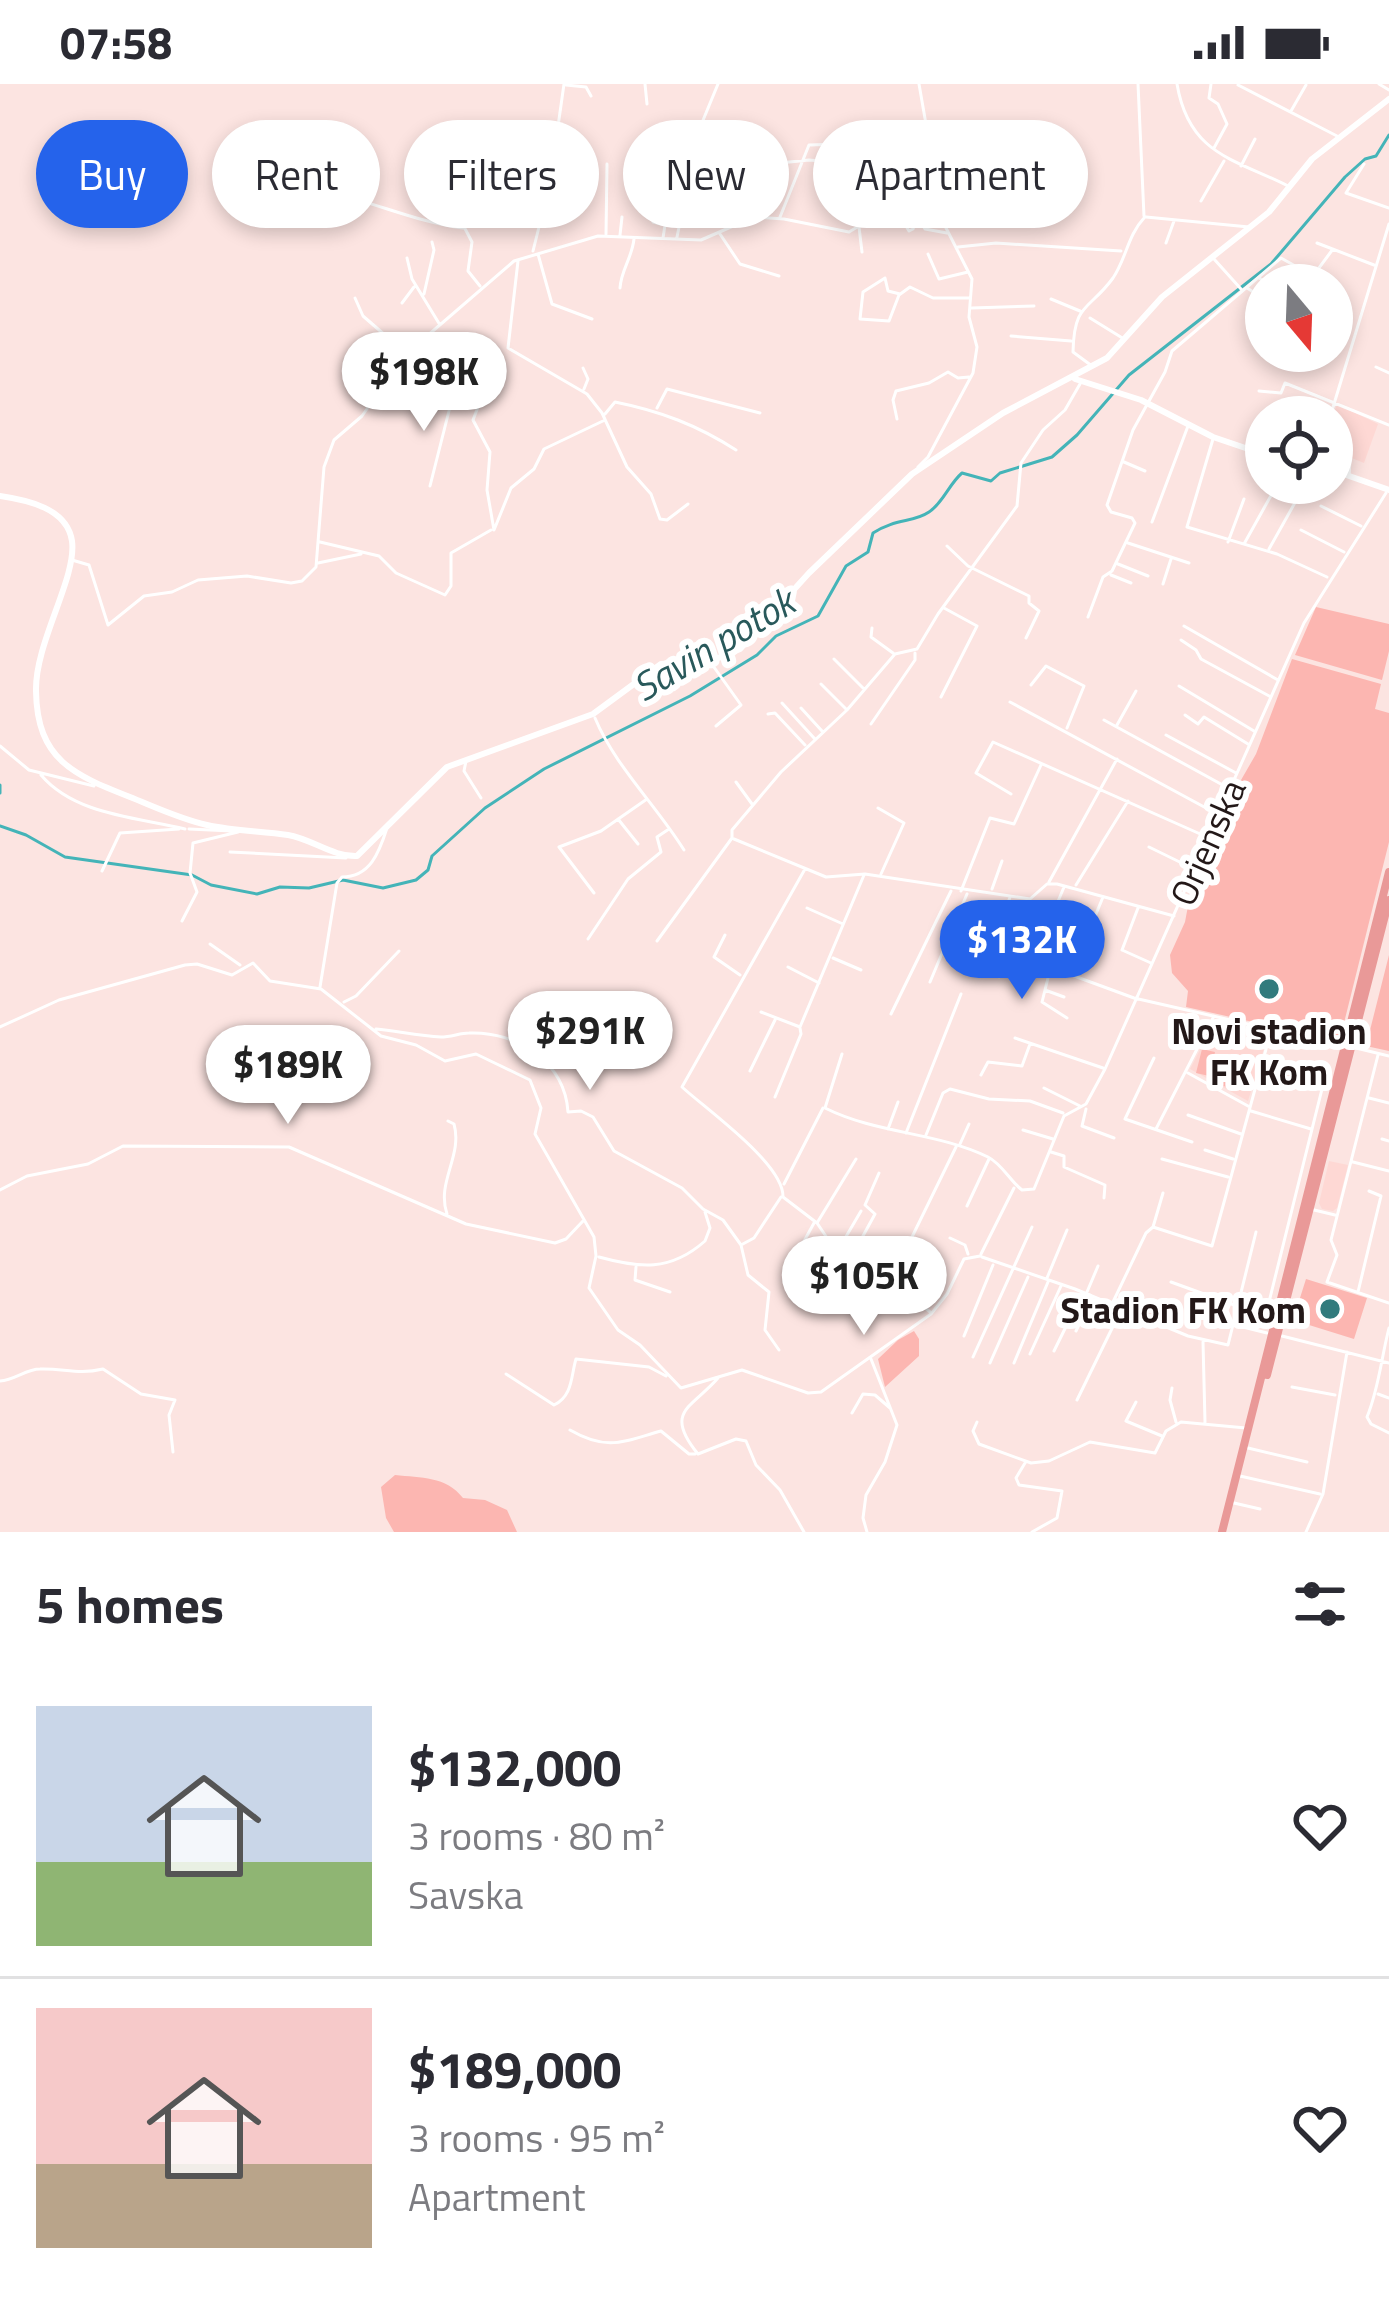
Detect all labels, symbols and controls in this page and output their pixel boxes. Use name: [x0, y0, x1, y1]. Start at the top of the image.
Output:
text: 07:58: [60, 8, 172, 76]
chip: Buy: [36, 120, 188, 228]
chip: Rent: [212, 120, 380, 228]
chip: Filters: [404, 120, 599, 228]
chip: New: [623, 120, 789, 228]
chip: Apartment: [813, 120, 1088, 228]
north arrow: [1245, 264, 1353, 372]
map controls: [1245, 264, 1353, 504]
pin: $198K: [340, 332, 508, 434]
text: $198K: [369, 341, 479, 400]
button: locate: [1245, 396, 1353, 504]
water label: Savin potok: [621, 570, 809, 716]
street label: Orjenska: [1155, 770, 1259, 914]
pin: $132K: [938, 900, 1106, 1002]
text: $132K: [967, 909, 1077, 968]
marker: Novi stadion FK Kom: [1256, 976, 1282, 1002]
pin: $291K: [506, 991, 674, 1093]
text: $291K: [535, 1000, 645, 1059]
place label: Novi stadion FK Kom: [1171, 1003, 1367, 1099]
pin: $189K: [204, 1025, 372, 1127]
text: $189K: [233, 1034, 343, 1093]
pin: $105K: [780, 1236, 948, 1338]
text: $105K: [809, 1245, 919, 1304]
place label: Stadion FK Kom: [1061, 1282, 1306, 1337]
marker: Stadion FK Kom: [1317, 1296, 1343, 1322]
text: 5 homes: [36, 1565, 224, 1643]
icon: filters: [1287, 1571, 1353, 1637]
text: $132,000: [408, 1728, 621, 1806]
icon: home: [132, 1754, 276, 1898]
icon: heart: [1287, 1793, 1353, 1859]
text: 3 rooms · 80 m²: [408, 1806, 665, 1865]
text: Savska: [408, 1865, 523, 1924]
text: $189,000: [408, 2030, 621, 2108]
icon: home: [132, 2056, 276, 2200]
icon: heart: [1287, 2095, 1353, 2161]
text: 3 rooms · 95 m²: [408, 2108, 665, 2167]
text: Apartment: [408, 2167, 585, 2226]

